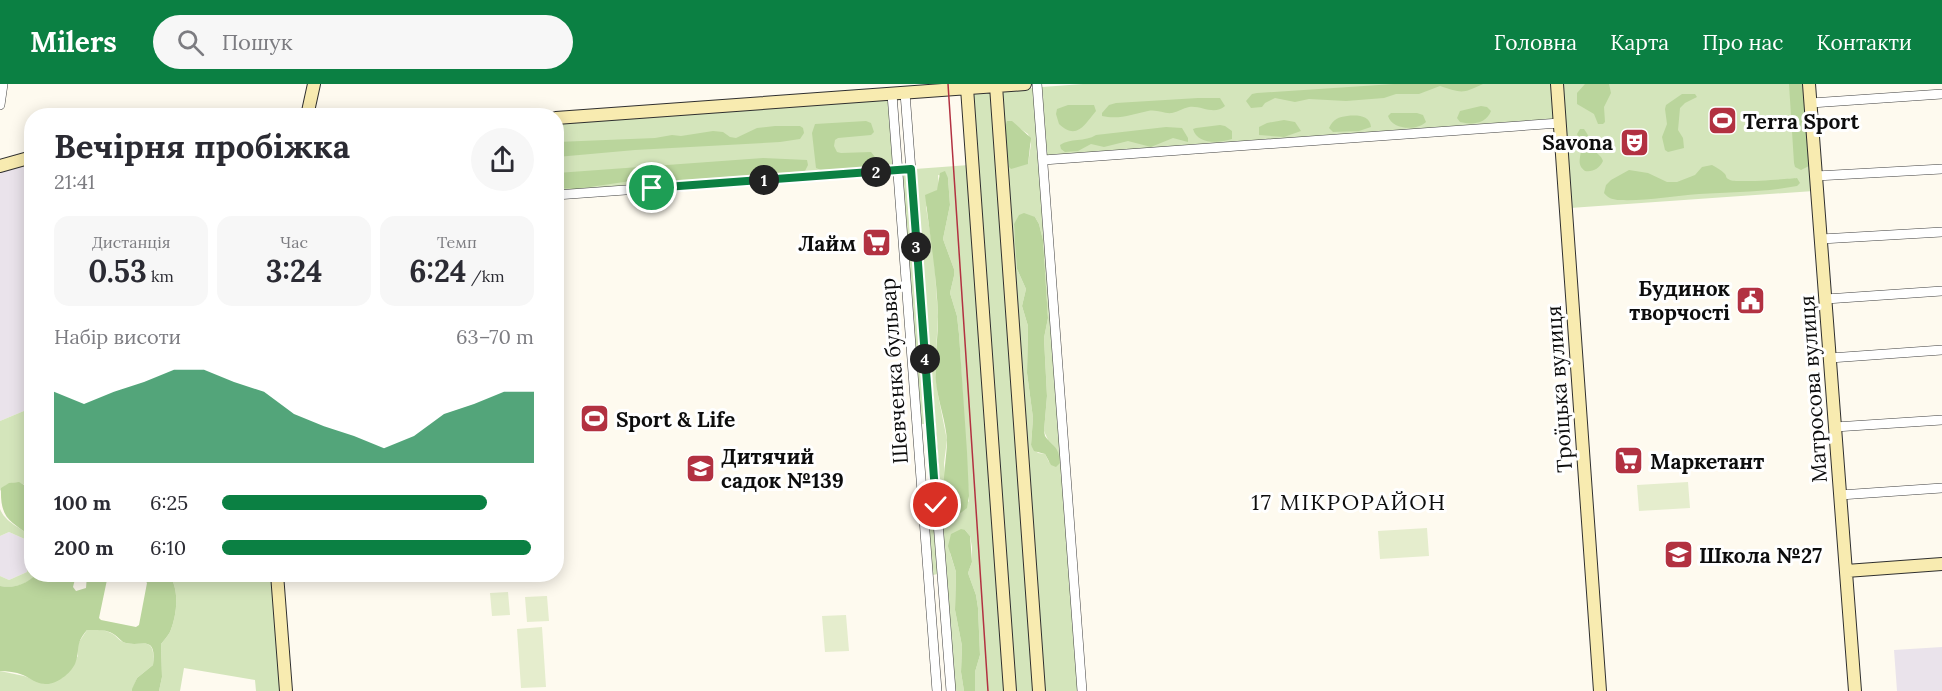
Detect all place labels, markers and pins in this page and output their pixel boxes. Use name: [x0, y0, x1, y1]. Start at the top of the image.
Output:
sports icon: Terra Sport: [1706, 105, 1738, 137]
place label: Terra Sport: [1743, 108, 1859, 135]
theatre icon: Savona: [1618, 126, 1650, 158]
place label: Savona: [1542, 129, 1613, 156]
pin: 2: [861, 157, 891, 187]
pin: [626, 162, 677, 213]
pin: 1: [749, 165, 779, 195]
supermarket icon: Лайм: [861, 227, 893, 259]
place label: Лайм: [798, 230, 856, 257]
pin: 3: [901, 232, 931, 262]
place label: Будинок творчості: [1629, 275, 1731, 326]
public building icon: Будинок творчості: [1735, 284, 1767, 316]
pin: 4: [910, 344, 940, 374]
sports icon: Sport & Life: [579, 403, 611, 435]
place label: Sport & Life: [616, 406, 735, 433]
place label: Дитячий садок №139: [721, 443, 844, 494]
supermarket icon: Маркетант: [1613, 445, 1645, 477]
place label: Маркетант: [1650, 448, 1764, 475]
school or university icon: Дитячий садок №139: [684, 452, 716, 484]
pin: [910, 479, 961, 530]
school or university icon: Школа №27: [1662, 539, 1694, 571]
place label: Школа №27: [1699, 542, 1822, 569]

